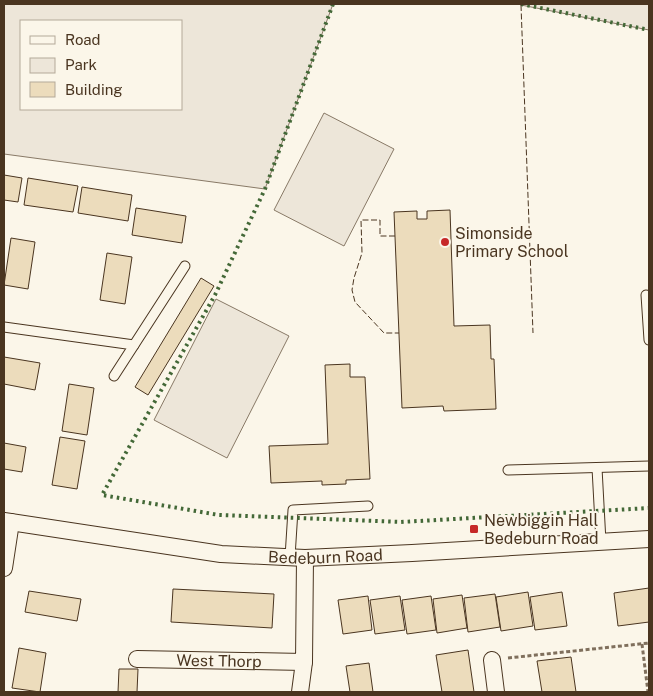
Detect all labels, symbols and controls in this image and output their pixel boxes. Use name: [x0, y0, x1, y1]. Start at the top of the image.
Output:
legend: [20, 20, 182, 110]
text: Road: [65, 31, 101, 48]
text: Park: [65, 56, 97, 73]
text: Building: [65, 81, 123, 98]
place label: Simonside Primary School: [455, 224, 569, 261]
marker: Simonside Primary School: [439, 236, 451, 248]
place label: Newbiggin Hall Bedeburn Road: [484, 511, 599, 548]
marker: Newbiggin Hall Bedeburn Road: [468, 523, 480, 535]
street label: Bedeburn Road: [268, 545, 383, 568]
street label: West Thorp: [176, 650, 262, 671]

